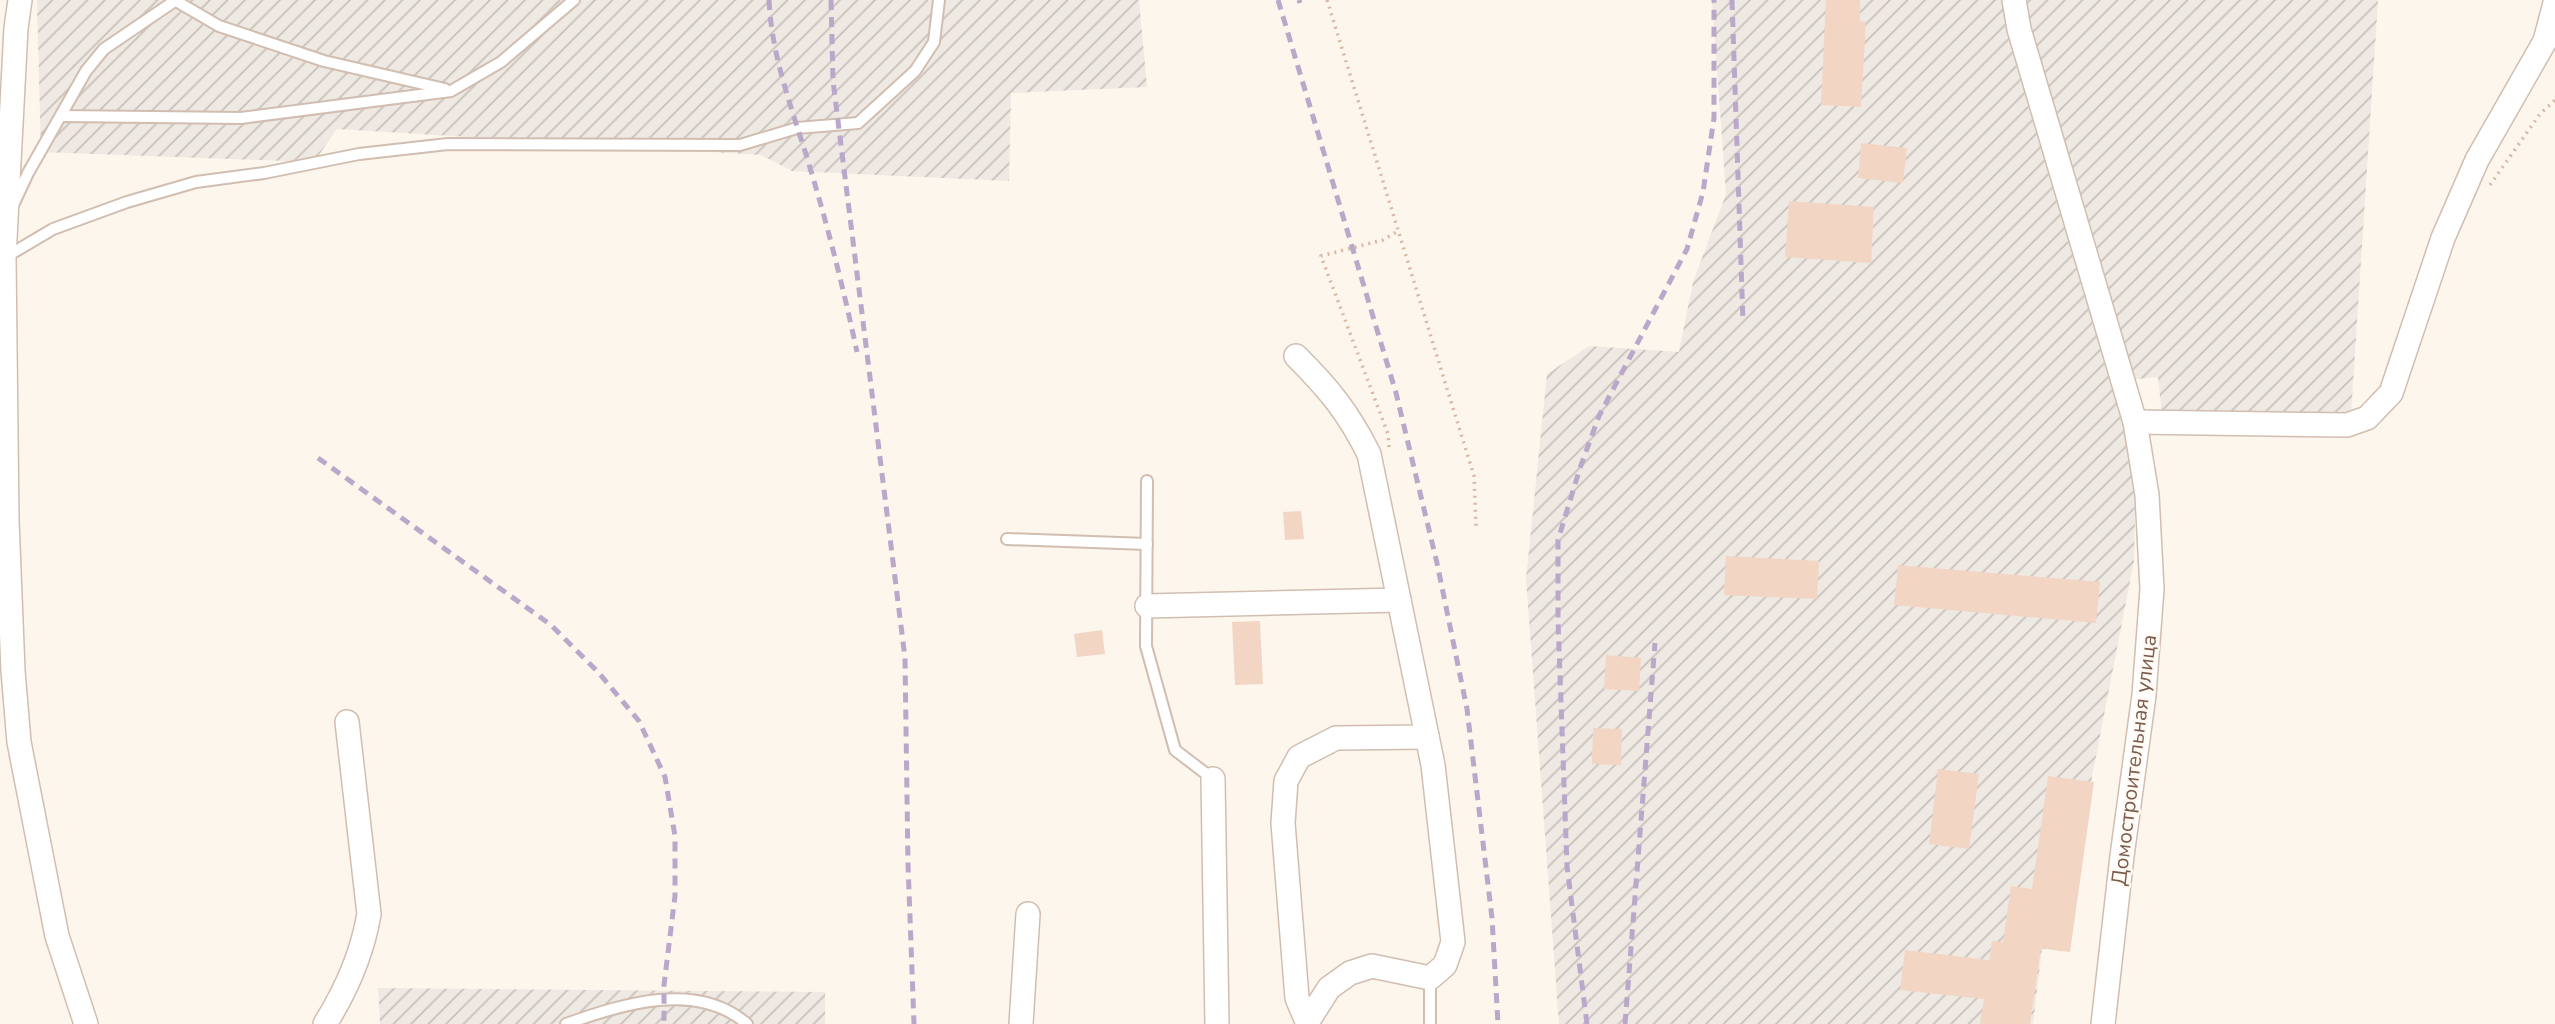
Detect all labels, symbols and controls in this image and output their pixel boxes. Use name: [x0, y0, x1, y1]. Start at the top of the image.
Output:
street label: Домостроительная улица: [2105, 633, 2163, 887]

